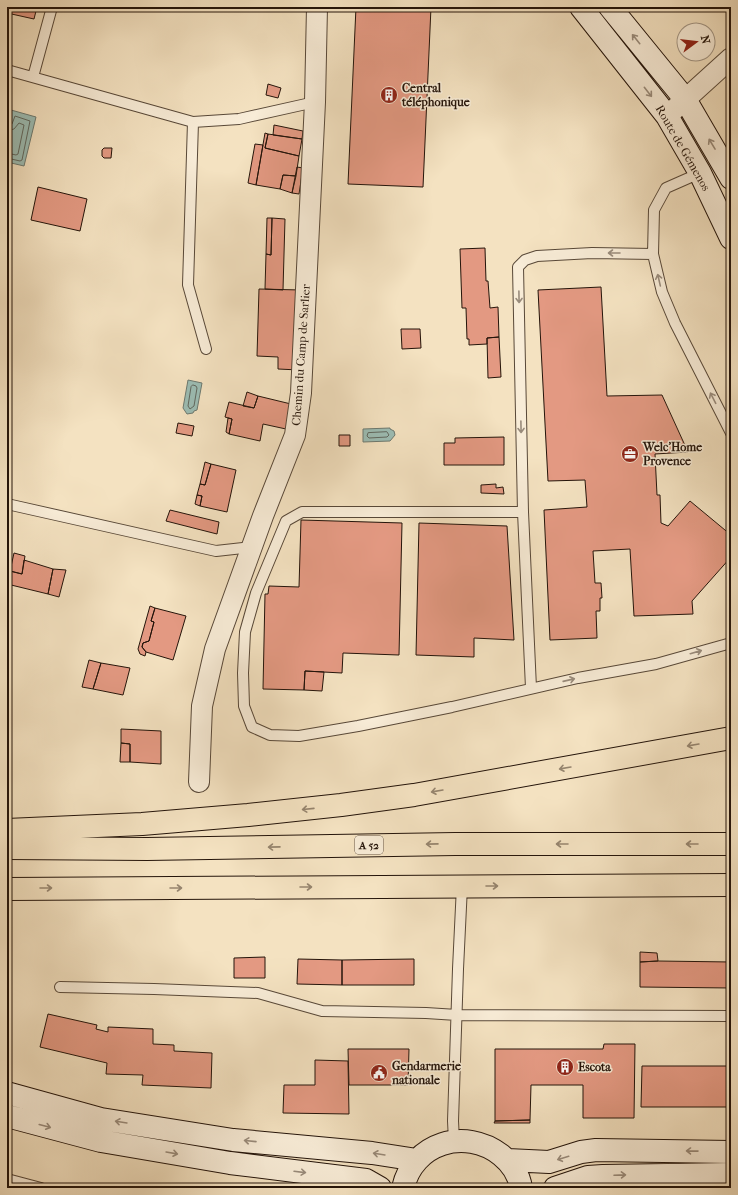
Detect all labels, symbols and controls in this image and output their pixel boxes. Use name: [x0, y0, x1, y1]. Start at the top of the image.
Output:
north arrow: [676, 22, 716, 62]
one-way arrow: [632, 34, 641, 44]
text: N: [698, 34, 713, 46]
place label: Central téléphonique: [401, 81, 470, 110]
building icon: Central téléphonique: [379, 85, 399, 105]
one-way arrow: [644, 87, 653, 98]
street label: Route de Gémenos: [653, 103, 714, 194]
one-way arrow: [708, 138, 716, 150]
one-way arrow: [608, 249, 621, 257]
one-way arrow: [655, 274, 663, 287]
street label: Chemin du Camp de Sarlier: [289, 283, 313, 426]
one-way arrow: [515, 290, 522, 303]
one-way arrow: [709, 392, 716, 404]
one-way arrow: [517, 420, 525, 433]
place label: Welc'Home Provence: [642, 440, 702, 468]
office icon: Welc'Home Provence: [620, 444, 640, 464]
one-way arrow: [689, 648, 702, 656]
one-way arrow: [562, 675, 575, 683]
one-way arrow: [686, 741, 699, 749]
one-way arrow: [558, 764, 571, 772]
one-way arrow: [430, 787, 443, 795]
one-way arrow: [302, 805, 315, 813]
road number: A 52: [355, 836, 383, 854]
one-way arrow: [426, 840, 439, 848]
one-way arrow: [556, 840, 569, 848]
one-way arrow: [686, 840, 699, 848]
one-way arrow: [268, 843, 281, 851]
one-way arrow: [485, 882, 498, 890]
one-way arrow: [299, 883, 312, 891]
one-way arrow: [39, 884, 52, 892]
one-way arrow: [169, 884, 182, 892]
building icon: Escota: [555, 1057, 575, 1077]
place label: Gendarmerie nationale: [391, 1059, 461, 1087]
place label: Escota: [578, 1060, 611, 1074]
public building icon: Gendarmerie nationale: [369, 1063, 389, 1083]
one-way arrow: [115, 1118, 128, 1126]
one-way arrow: [38, 1123, 51, 1130]
one-way arrow: [244, 1137, 257, 1145]
one-way arrow: [686, 1147, 699, 1155]
one-way arrow: [165, 1149, 178, 1157]
one-way arrow: [373, 1150, 386, 1158]
one-way arrow: [557, 1155, 570, 1162]
one-way arrow: [293, 1168, 306, 1175]
one-way arrow: [613, 1171, 626, 1179]

